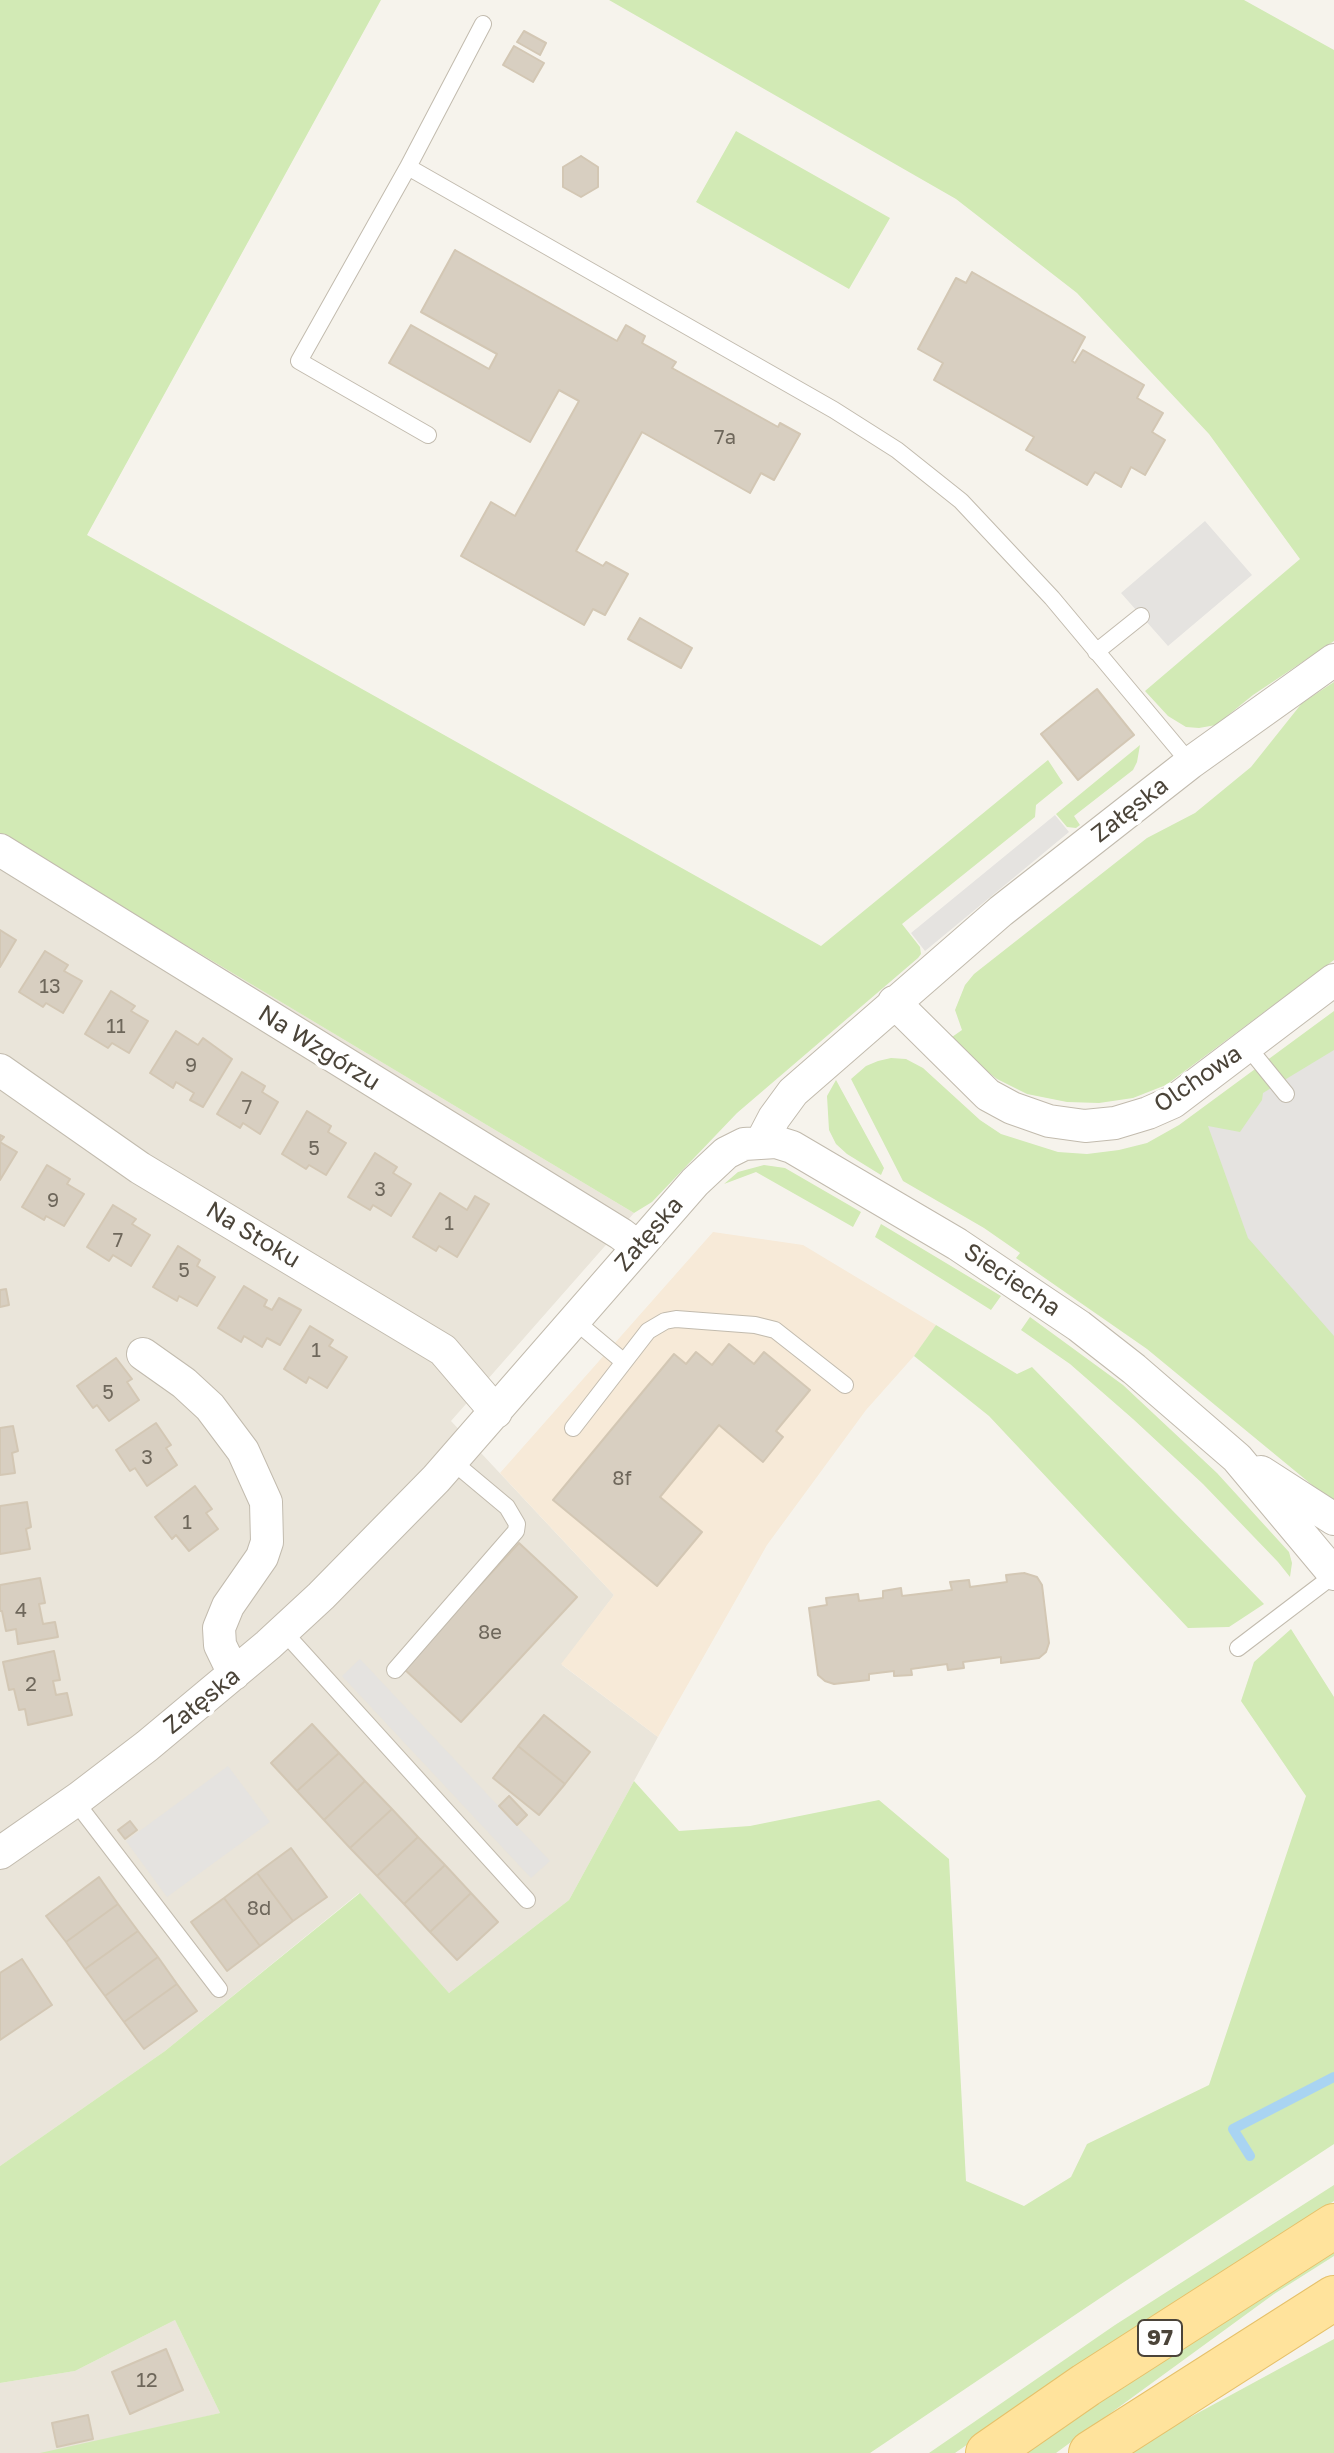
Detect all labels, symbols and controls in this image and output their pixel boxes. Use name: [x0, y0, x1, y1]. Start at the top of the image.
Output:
house number: 7a: [714, 426, 736, 450]
street label: Załęska: [1086, 771, 1174, 849]
house number: 13: [39, 975, 61, 999]
street label: Na Wzgórzu: [253, 999, 385, 1097]
house number: 11: [106, 1015, 126, 1039]
street label: Olchowa: [1149, 1039, 1247, 1119]
house number: 9: [185, 1054, 197, 1078]
house number: 7: [242, 1096, 252, 1120]
house number: 5: [308, 1137, 320, 1161]
house number: 3: [374, 1178, 386, 1202]
house number: 9: [47, 1189, 59, 1213]
street label: Załęska: [609, 1191, 689, 1277]
street label: Na Stoku: [201, 1196, 305, 1274]
house number: 1: [444, 1212, 454, 1236]
house number: 7: [113, 1229, 123, 1253]
street label: Sieciecha: [958, 1237, 1066, 1323]
house number: 5: [178, 1259, 190, 1283]
house number: 1: [311, 1339, 321, 1363]
house number: 5: [102, 1381, 114, 1405]
house number: 3: [141, 1446, 153, 1470]
house number: 8f: [612, 1467, 632, 1491]
house number: 1: [182, 1511, 192, 1535]
house number: 4: [15, 1599, 27, 1623]
house number: 8e: [478, 1621, 502, 1645]
street label: Załęska: [158, 1662, 246, 1740]
house number: 2: [25, 1673, 37, 1697]
house number: 8d: [247, 1897, 271, 1921]
road number: 97: [1138, 2320, 1182, 2356]
house number: 12: [136, 2369, 158, 2393]

